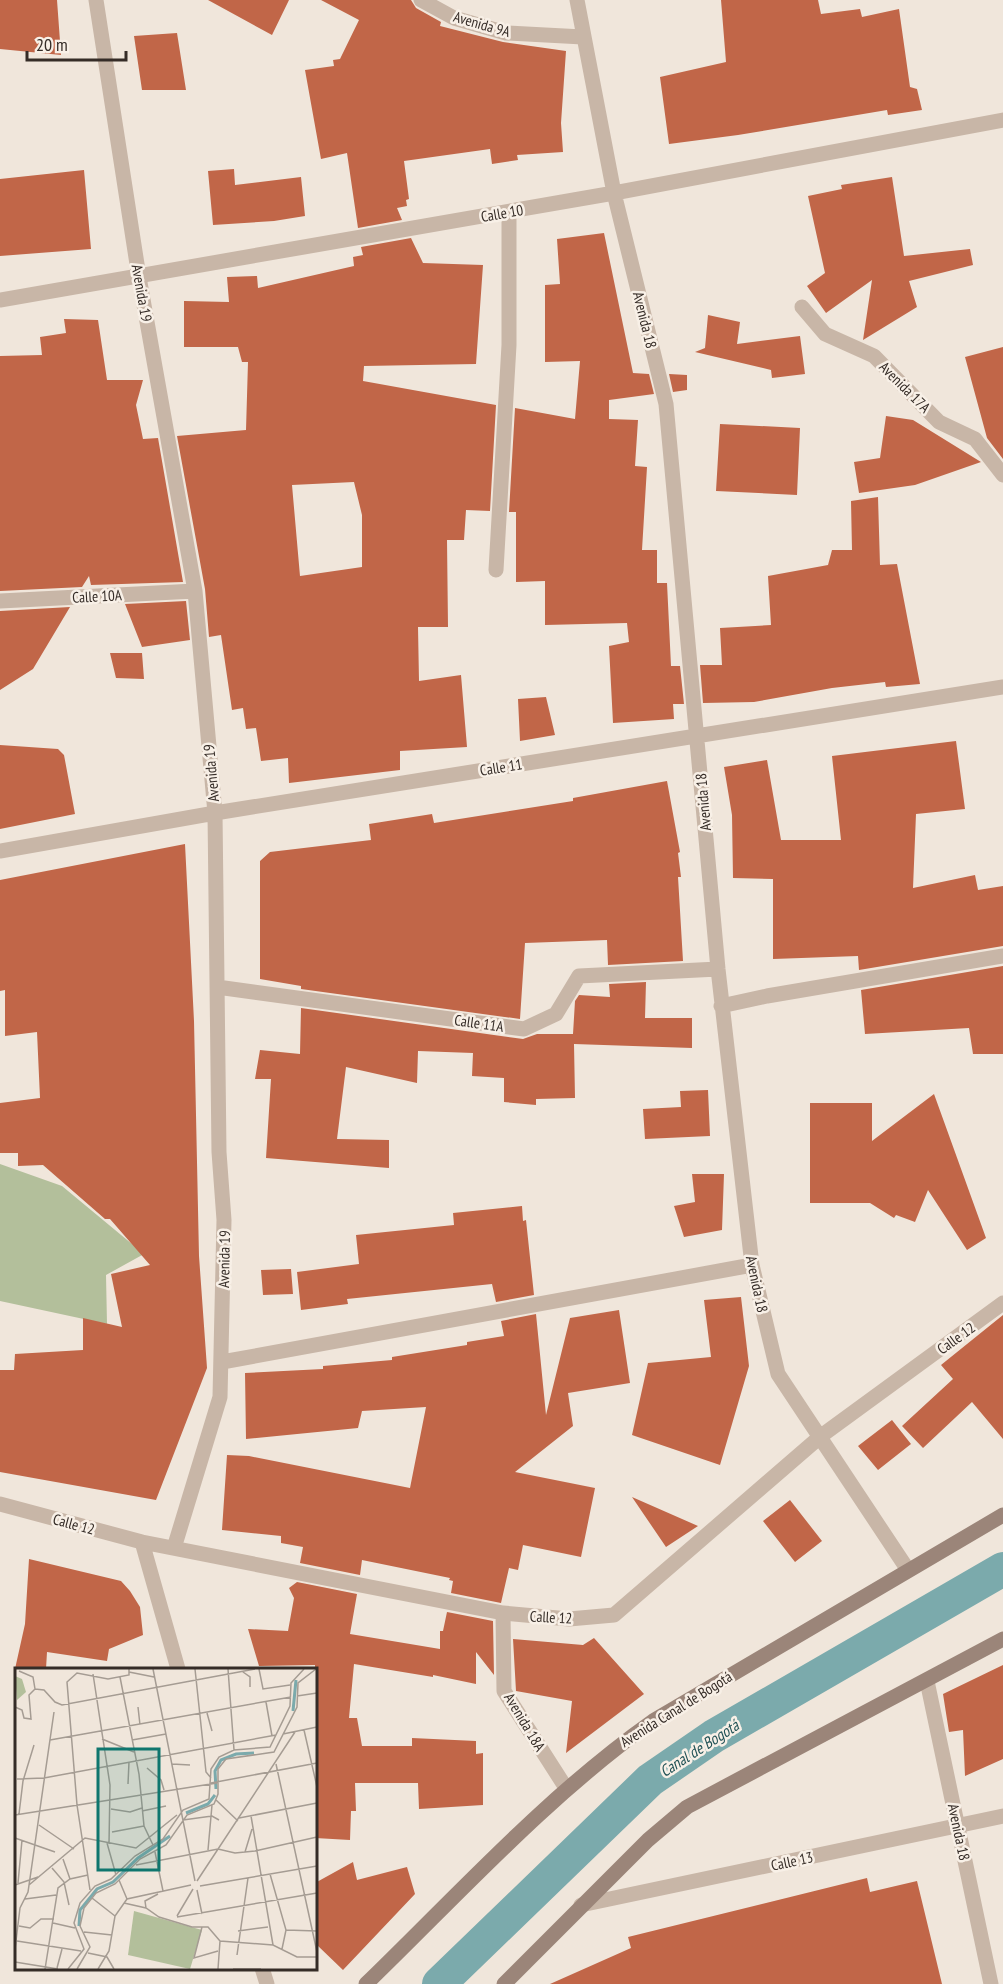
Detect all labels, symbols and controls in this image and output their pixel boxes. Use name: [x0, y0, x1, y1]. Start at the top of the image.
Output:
street label: Avenida 9A: [451, 7, 513, 41]
scale bar: [27, 24, 126, 62]
text: 20 m: [36, 33, 68, 56]
street label: Calle 10: [479, 200, 525, 226]
street label: Avenida 19: [128, 263, 156, 323]
street label: Avenida 18: [629, 290, 661, 350]
street label: Avenida 17A: [875, 357, 935, 417]
street label: Calle 10A: [72, 585, 123, 607]
street label: Avenida 19: [199, 743, 223, 803]
street label: Calle 11: [479, 754, 523, 780]
street label: Avenida 18: [691, 772, 715, 832]
street label: Calle 11A: [453, 1010, 506, 1036]
street label: Avenida 19: [214, 1230, 234, 1288]
street label: Avenida 18: [742, 1254, 772, 1314]
street label: Calle 12: [933, 1318, 979, 1358]
street label: Calle 12: [51, 1509, 97, 1539]
street label: Calle 12: [529, 1606, 573, 1628]
street label: Avenida Canal de Bogotá: [617, 1667, 735, 1751]
inset map: [15, 1668, 316, 1969]
street label: Avenida 18A: [500, 1689, 550, 1755]
water label: Canal de Bogotá: [656, 1715, 742, 1781]
street label: Avenida 18: [944, 1802, 974, 1862]
street label: Calle 13: [769, 1847, 815, 1875]

